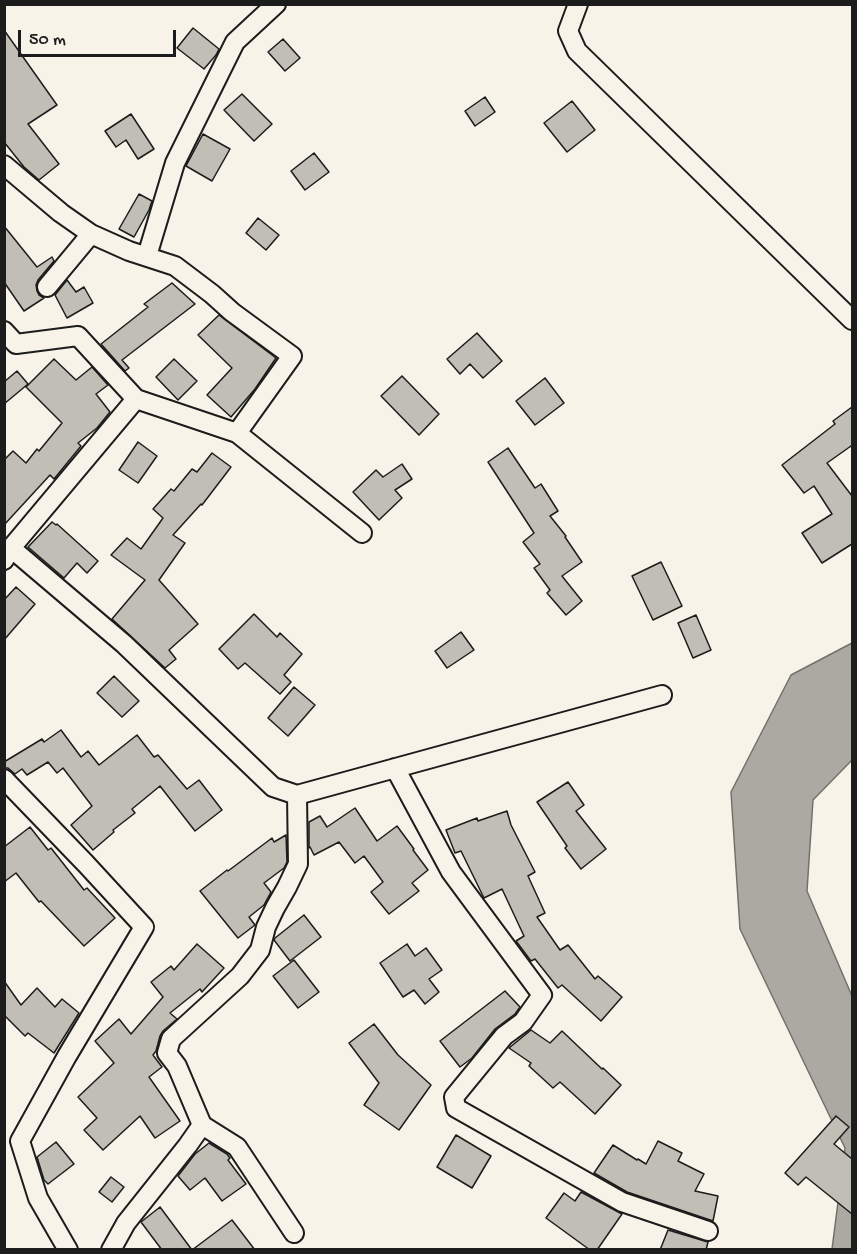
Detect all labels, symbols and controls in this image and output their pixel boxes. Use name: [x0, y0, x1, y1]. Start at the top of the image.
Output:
scale bar: [21, 18, 178, 56]
text: 50 m: [29, 30, 66, 51]

